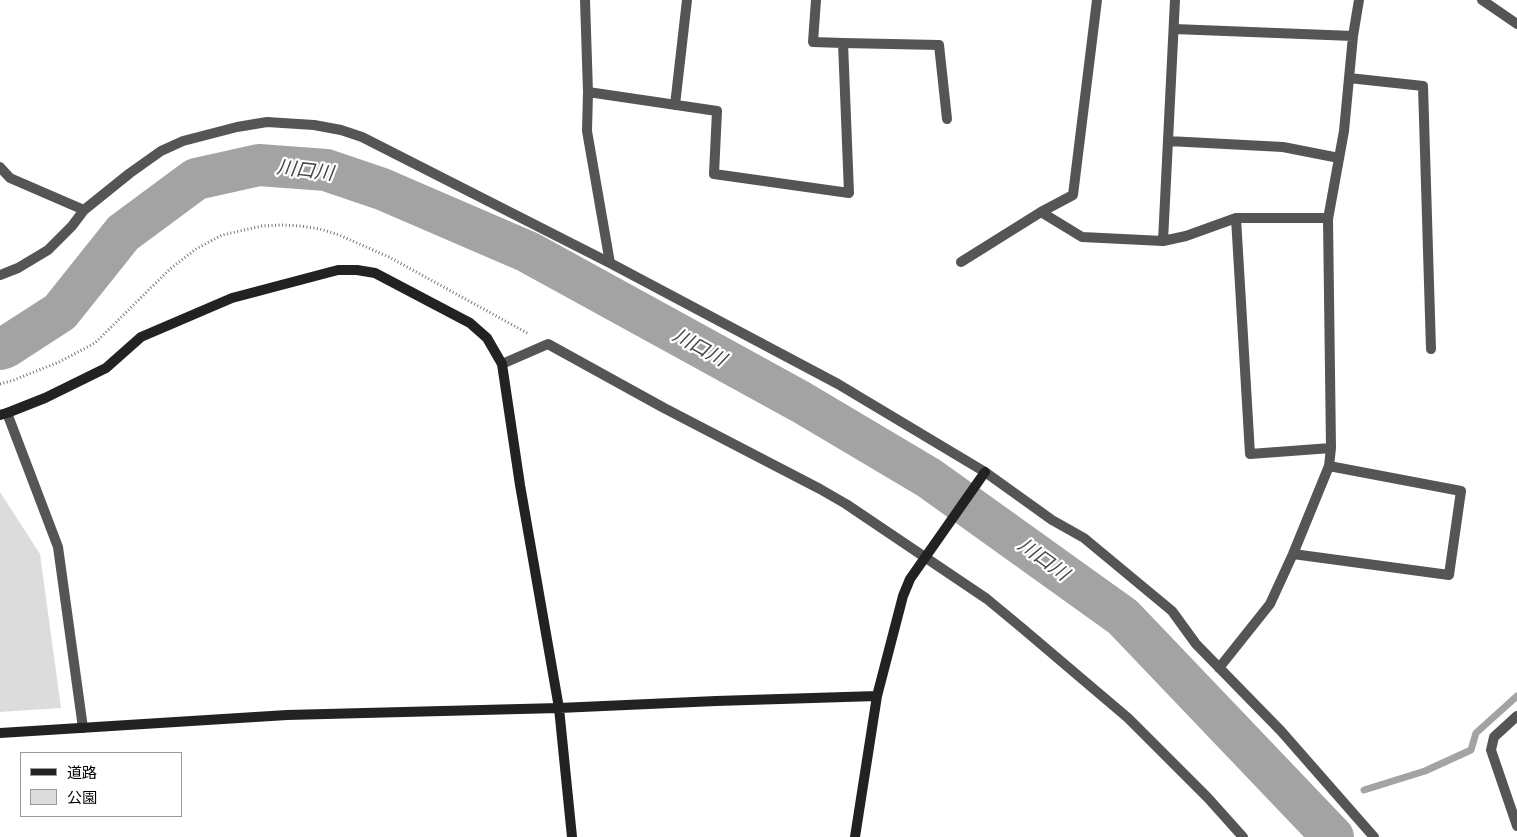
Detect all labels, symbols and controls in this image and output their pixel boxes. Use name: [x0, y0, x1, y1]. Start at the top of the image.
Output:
water label: 川口川: [275, 156, 335, 186]
water label: 川口川: [669, 324, 729, 372]
water label: 川口川: [1013, 534, 1073, 586]
legend: [20, 752, 182, 817]
text: 道路: [67, 762, 97, 782]
text: 公園: [67, 787, 97, 807]

